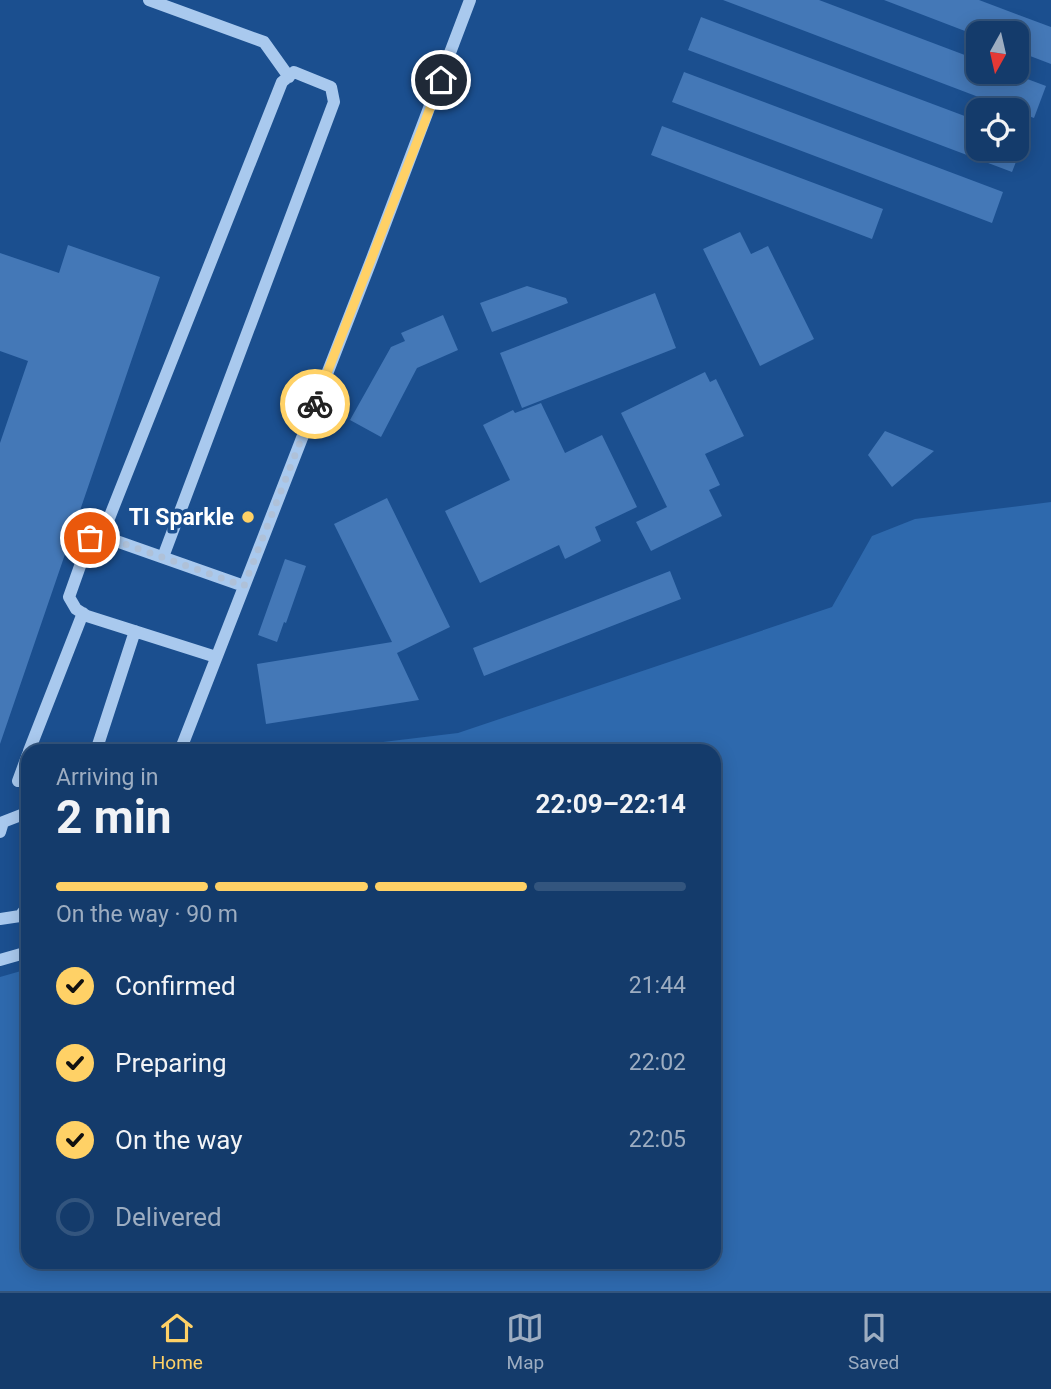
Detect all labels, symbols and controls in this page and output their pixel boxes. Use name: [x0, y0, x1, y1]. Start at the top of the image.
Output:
north arrow: [966, 21, 1029, 84]
map controls: [966, 21, 1029, 161]
pin: [411, 50, 471, 110]
icon: home: [422, 61, 460, 99]
button: locate: [966, 98, 1029, 161]
courier: [280, 369, 350, 439]
icon: bike: [296, 385, 334, 423]
place label: TI Sparkle: [129, 504, 234, 531]
pin: [60, 508, 120, 568]
marker: TI Sparkle: [240, 509, 256, 525]
icon: bag: [71, 519, 109, 557]
text: Arriving in: [56, 764, 159, 791]
text: 22:09–22:14: [536, 789, 686, 819]
text: 2 min: [56, 790, 172, 844]
text: On the way · 90 m: [56, 901, 238, 928]
icon: check: [56, 967, 94, 1005]
text: Confirmed: [115, 971, 236, 1001]
text: 21:44: [629, 972, 686, 999]
icon: check: [56, 1044, 94, 1082]
text: Preparing: [115, 1048, 227, 1078]
text: 22:02: [629, 1049, 686, 1076]
icon: check: [56, 1121, 94, 1159]
text: On the way: [115, 1125, 243, 1155]
text: 22:05: [629, 1126, 686, 1153]
text: Delivered: [115, 1202, 222, 1232]
tab: Home: [152, 1309, 203, 1374]
tab: Map: [506, 1309, 544, 1374]
tab: Saved: [848, 1309, 899, 1374]

